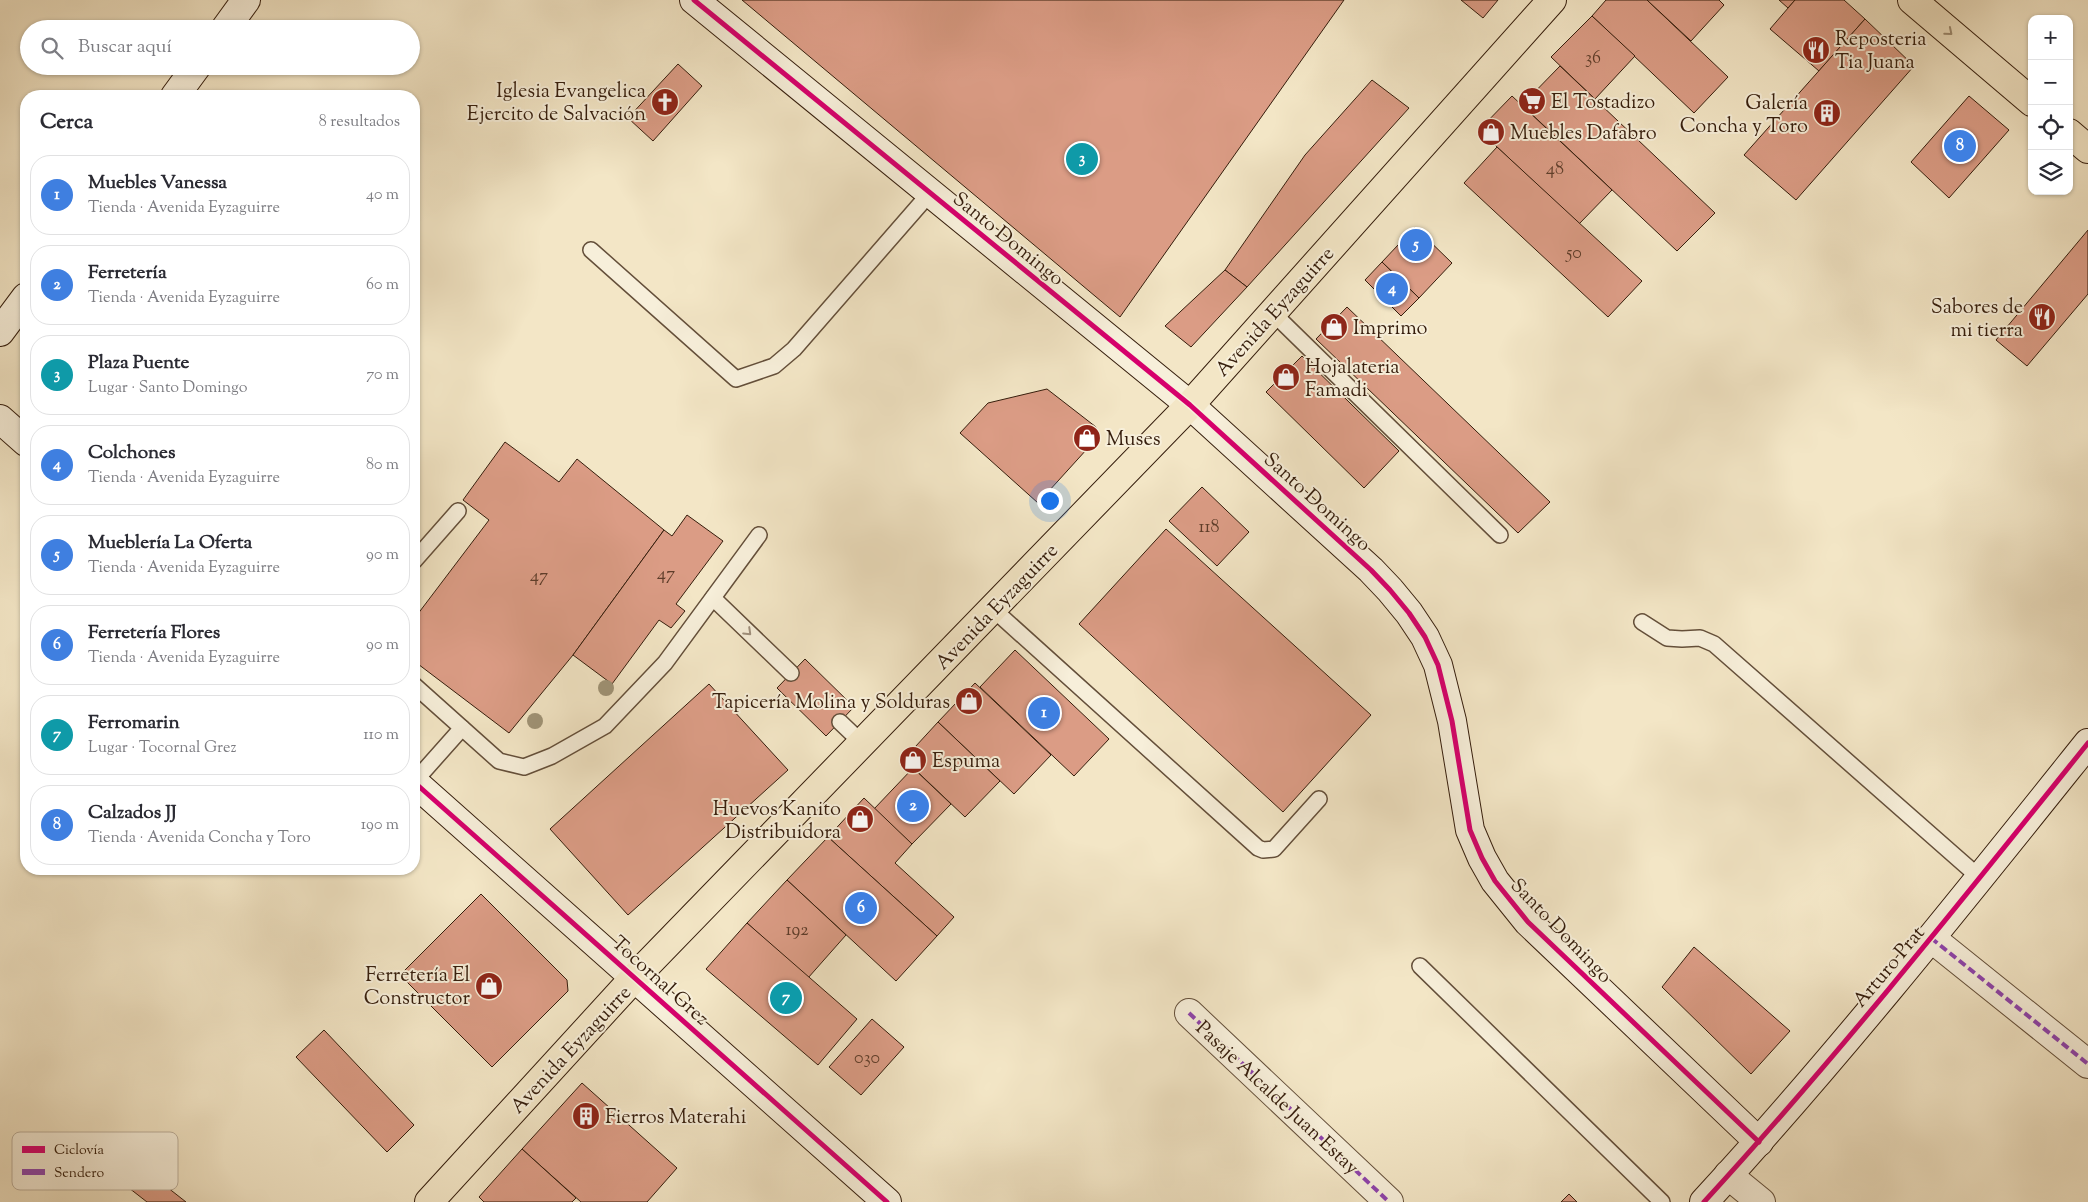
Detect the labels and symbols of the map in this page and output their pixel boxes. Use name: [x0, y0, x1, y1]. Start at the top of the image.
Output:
place label: Reposteria Tia Juana: [1835, 26, 1926, 78]
one-way arrow: [1944, 26, 1953, 35]
restaurant icon: Reposteria Tia Juana: [1801, 35, 1831, 65]
house number: 36: [1585, 46, 1601, 72]
place label: Iglesia Evangelica Ejercito de Salvación: [467, 78, 646, 130]
supermarket icon: El Tostadizo: [1517, 86, 1547, 116]
church icon: Iglesia Evangelica Ejercito de Salvación: [650, 87, 680, 117]
place label: El Tostadizo: [1551, 89, 1655, 118]
place label: Galería Concha y Toro: [1680, 90, 1808, 142]
building icon: Galería Concha y Toro: [1812, 98, 1842, 128]
shop icon: Muebles Dafabro: [1476, 117, 1506, 147]
place label: Muebles Dafabro: [1510, 120, 1657, 149]
pin: 8: [1944, 127, 1976, 165]
pin: 3: [1066, 140, 1098, 178]
house number: 48: [1546, 157, 1564, 183]
street label: Santo Domingo: [945, 186, 1069, 294]
pin: 5: [1400, 226, 1432, 264]
street label: Avenida Eyzaguirre: [1209, 241, 1342, 384]
house number: 50: [1565, 241, 1582, 267]
pin: 4: [1376, 270, 1408, 308]
place label: Sabores de mi tierra: [1931, 294, 2023, 346]
restaurant icon: Sabores de mi tierra: [2027, 302, 2057, 332]
shop icon: Imprimo: [1319, 312, 1349, 342]
place label: Imprimo: [1353, 315, 1428, 344]
place label: Hojalateria Famadi: [1305, 354, 1400, 406]
shop icon: Hojalateria Famadi: [1271, 362, 1301, 392]
shop icon: Muses: [1072, 423, 1102, 453]
place label: Muses: [1106, 426, 1161, 455]
street label: Santo Domingo: [1256, 447, 1377, 559]
your location: [1037, 488, 1063, 514]
house number: 118: [1198, 515, 1220, 541]
street label: Avenida Eyzaguirre: [930, 538, 1066, 678]
house number: 47: [657, 562, 675, 588]
house number: 47: [530, 564, 548, 590]
one-way arrow: [742, 626, 751, 635]
shop icon: Tapicería Molina y Solduras: [954, 686, 984, 716]
place label: Tapicería Molina y Solduras: [712, 689, 950, 718]
pin: 1: [1028, 694, 1060, 732]
shop icon: Espuma: [898, 745, 928, 775]
place label: Espuma: [932, 748, 1000, 777]
pin: 2: [897, 787, 929, 825]
place label: Huevos Kanito Distribuidora: [713, 796, 841, 848]
shop icon: Huevos Kanito Distribuidora: [845, 804, 875, 834]
street label: Santo Domingo: [1503, 873, 1618, 991]
pin: 6: [845, 889, 877, 927]
house number: 192: [785, 918, 809, 944]
street label: Arturo Prat: [1847, 920, 1933, 1015]
street label: Tocornal Grez: [604, 930, 714, 1034]
place label: Ferretería El Constructor: [364, 962, 470, 1014]
shop icon: Ferretería El Constructor: [474, 971, 504, 1001]
pin: 7: [770, 979, 802, 1017]
street label: Avenida Eyzaguirre: [505, 980, 639, 1121]
street label: Pasaje Alcalde Juan Estay: [1188, 1015, 1365, 1183]
house number: 030: [854, 1046, 880, 1072]
building icon: Fierros Materahi: [571, 1101, 601, 1131]
place label: Fierros Materahi: [605, 1104, 747, 1133]
legend: [12, 1132, 178, 1190]
text: Ciclovía: [54, 1141, 105, 1161]
text: Sendero: [54, 1164, 105, 1184]

